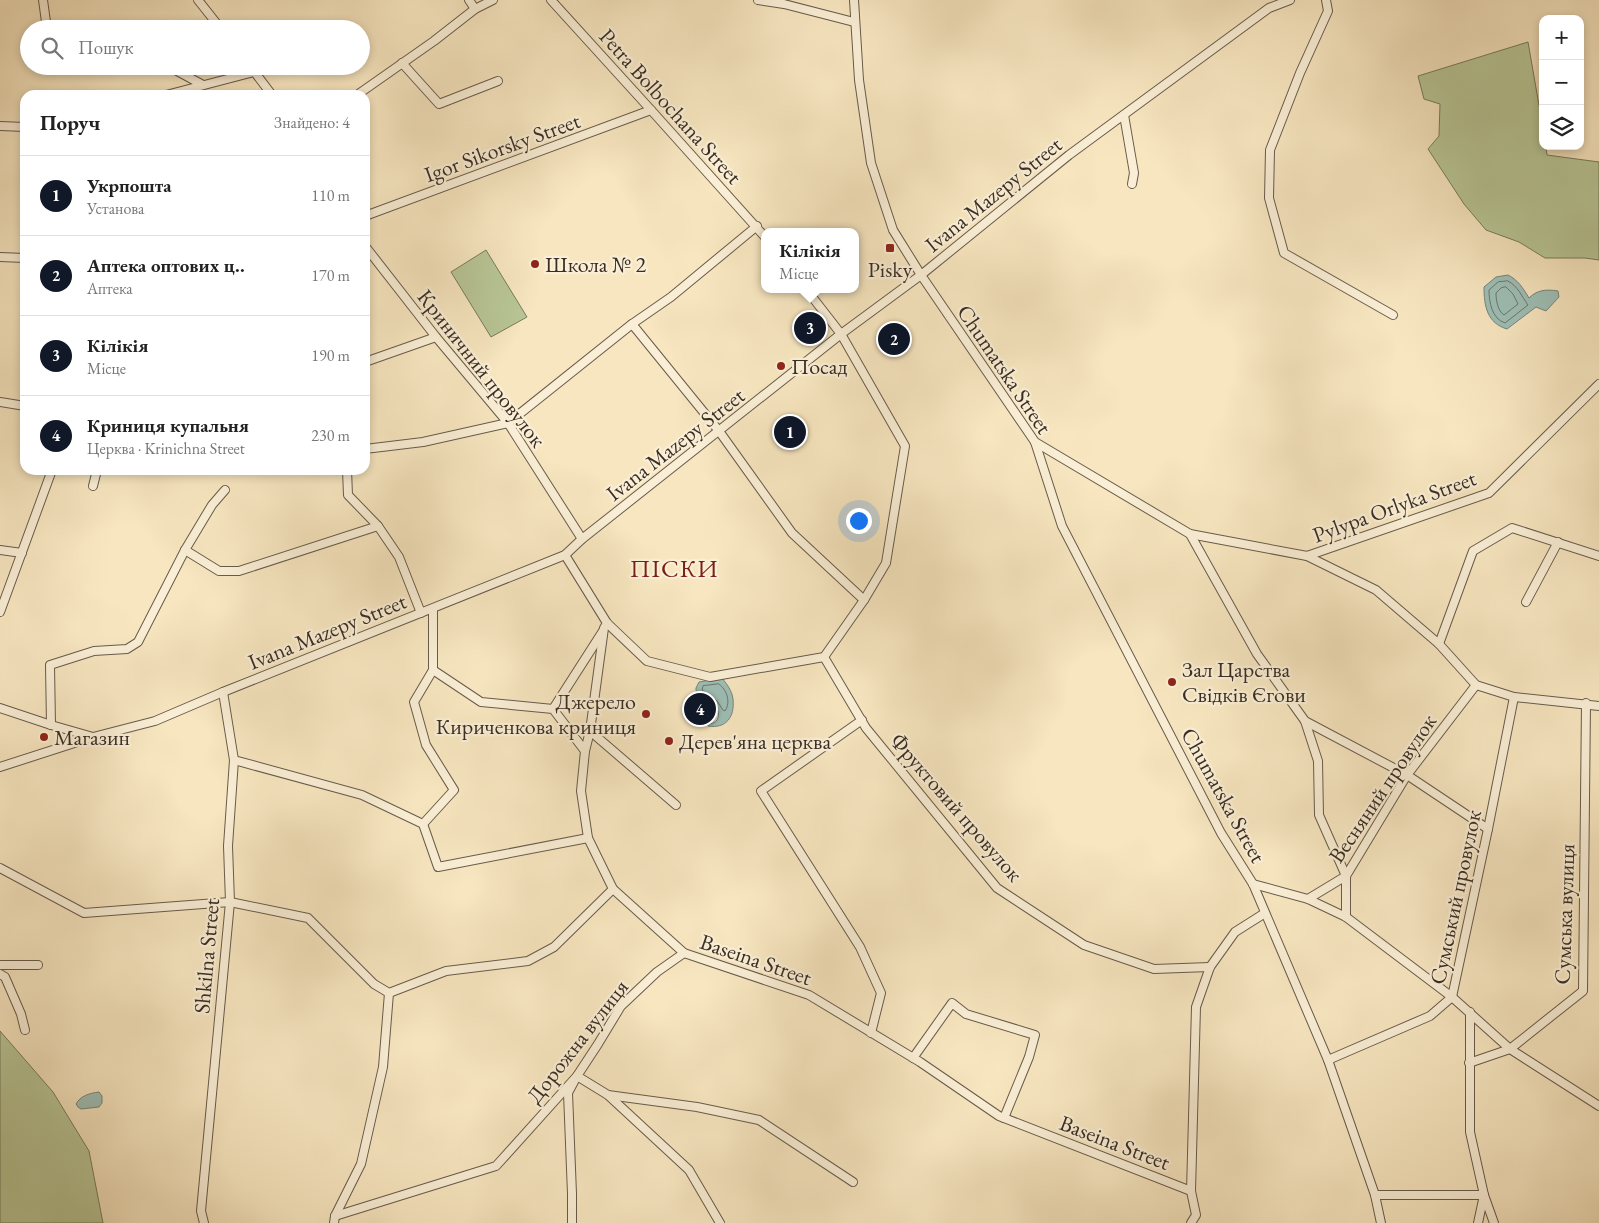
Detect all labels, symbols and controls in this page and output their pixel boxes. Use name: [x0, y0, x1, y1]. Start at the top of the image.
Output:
map controls: [1539, 15, 1584, 150]
button: +: [1539, 15, 1584, 60]
search box: [20, 20, 370, 75]
street label: Petra Bolbochana Street: [593, 22, 748, 190]
icon: search: [38, 34, 66, 62]
text: Пошук: [78, 35, 134, 60]
button: −: [1539, 60, 1584, 105]
button: layers: [1539, 105, 1584, 150]
street label: Igor Sikorsky Street: [420, 106, 584, 189]
text: Поруч: [40, 109, 100, 136]
text: Знайдено: 4: [274, 112, 350, 133]
street label: Ivana Mazepy Street: [919, 130, 1068, 259]
text: Укрпошта: [87, 173, 172, 198]
text: 1: [52, 185, 60, 206]
text: 110 m: [311, 185, 350, 206]
text: Установа: [87, 198, 144, 219]
popup: [761, 228, 859, 293]
text: Кілікія: [779, 238, 841, 263]
marker: Pisky: [884, 242, 896, 254]
place label: Школа № 2: [545, 250, 646, 279]
text: Аптека оптових ц‥: [87, 253, 245, 278]
place label: Pisky: [868, 255, 913, 284]
marker: Школа № 2: [529, 258, 541, 270]
text: Місце: [779, 263, 818, 284]
text: 2: [52, 265, 60, 286]
text: 170 m: [311, 265, 350, 286]
text: Аптека: [87, 278, 133, 299]
street label: Криничний провулок: [411, 283, 553, 454]
street label: Chumatska Street: [951, 299, 1059, 440]
pin: 3: [794, 309, 826, 347]
pin: 2: [878, 320, 910, 358]
text: Кілікія: [87, 333, 148, 358]
text: 3: [52, 345, 60, 366]
text: 190 m: [311, 345, 350, 366]
place label: Посад: [791, 352, 848, 381]
text: Місце: [87, 358, 126, 379]
marker: Посад: [775, 360, 787, 372]
street label: Ivana Mazepy Street: [600, 381, 751, 508]
text: Криниця купальня: [87, 413, 249, 438]
pin: 1: [774, 413, 806, 451]
text: 4: [52, 425, 60, 446]
text: 230 m: [311, 425, 350, 446]
text: Церква · Krinichna Street: [87, 438, 245, 459]
street label: Pylypa Orlyka Street: [1309, 463, 1480, 549]
your location: [846, 508, 872, 534]
district label: ПІСКИ: [630, 552, 718, 584]
street label: Ivana Mazepy Street: [244, 586, 411, 676]
place label: Зал Царства Свідків Єгови: [1182, 655, 1306, 709]
marker: Зал Царства Свідків Єгови: [1166, 676, 1178, 688]
place label: Джерело Кириченкова криниця: [436, 687, 636, 741]
pin: 4: [684, 690, 716, 728]
marker: Джерело Кириченкова криниця: [640, 708, 652, 720]
street label: Весняний провулок: [1322, 708, 1443, 868]
street label: Chumatska Street: [1174, 722, 1273, 868]
place label: Магазин: [54, 723, 130, 752]
place label: Дерев'яна церква: [679, 727, 831, 756]
street label: Фруктовий провулок: [884, 727, 1030, 888]
marker: Магазин: [38, 731, 50, 743]
marker: Дерев'яна церква: [663, 735, 675, 747]
street label: Сумський провулок: [1423, 807, 1488, 987]
street label: Сумська вулиця: [1548, 843, 1581, 985]
street label: Shkilna Street: [187, 897, 226, 1015]
street label: Baseina Street: [696, 927, 815, 992]
street label: Дорожна вулиця: [520, 973, 635, 1109]
street label: Baseina Street: [1056, 1108, 1174, 1177]

